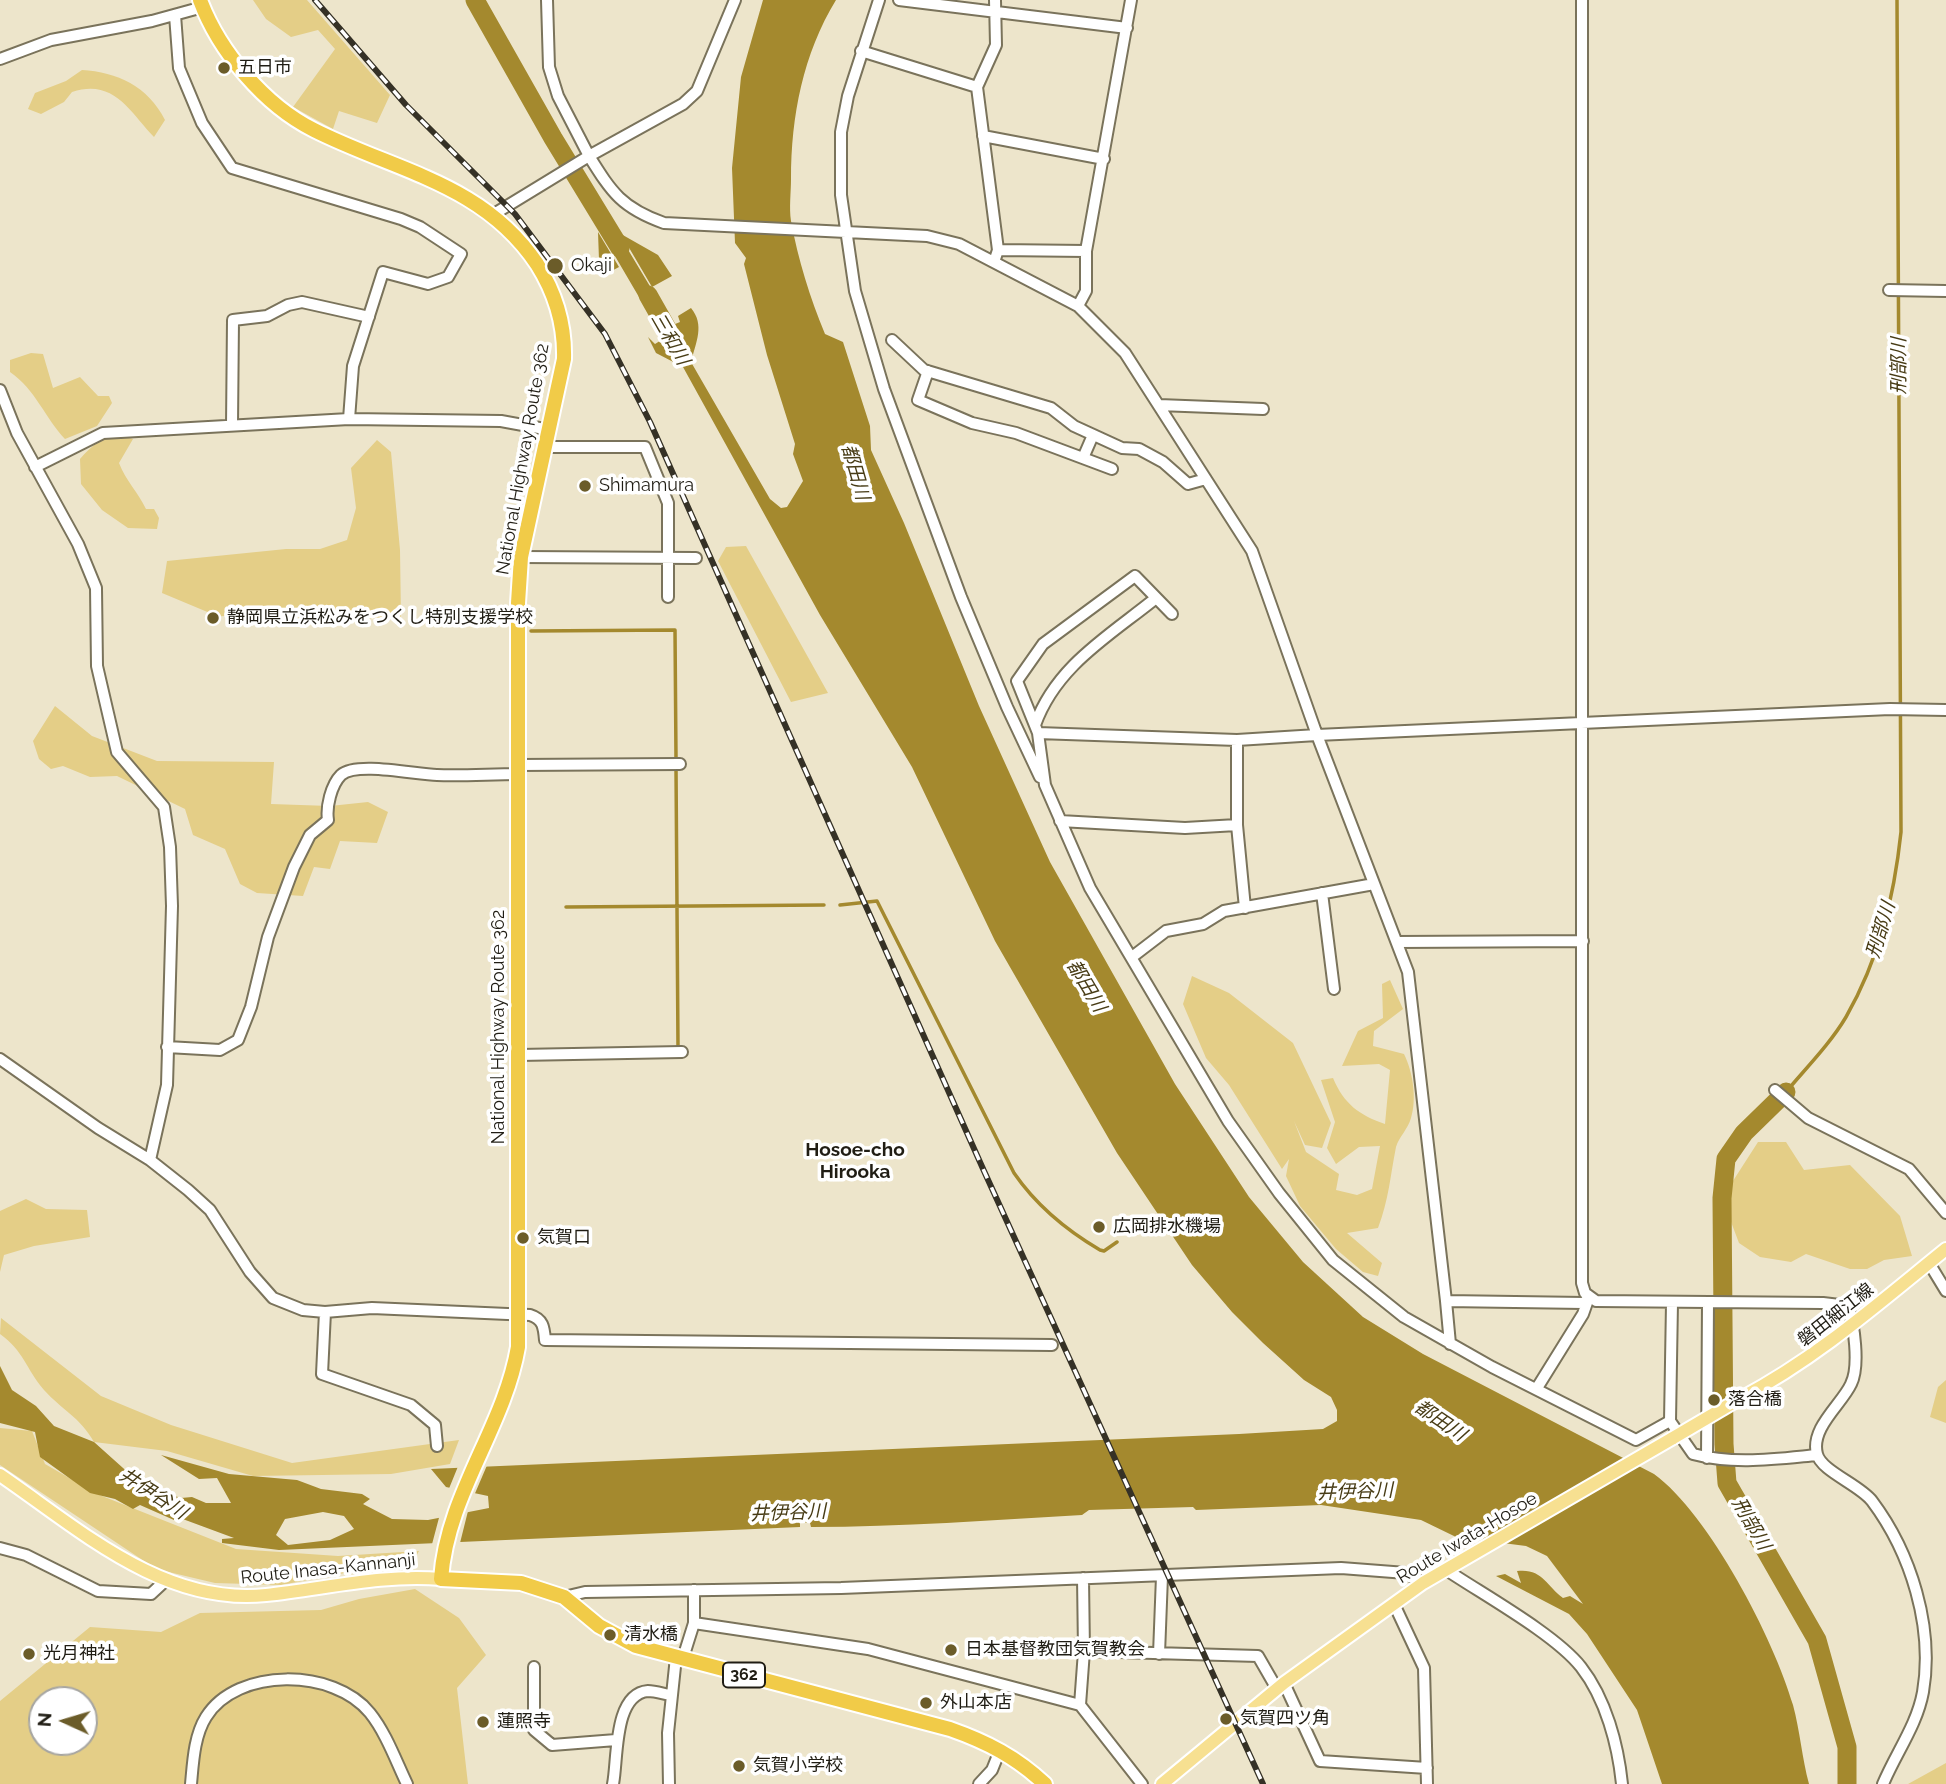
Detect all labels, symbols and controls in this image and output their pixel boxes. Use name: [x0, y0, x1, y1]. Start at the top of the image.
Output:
place label: 五日市: [238, 57, 292, 79]
marker: 五日市: [216, 60, 232, 76]
place label: Okaji: [571, 255, 612, 277]
marker: Okaji: [545, 256, 565, 276]
water label: 三和川: [646, 309, 694, 369]
water label: 刑部川: [1888, 338, 1910, 394]
street label: National Highway Route 362: [492, 342, 554, 576]
water label: 都田川: [836, 441, 874, 503]
place label: Shimamura: [599, 475, 694, 497]
marker: Shimamura: [577, 478, 593, 494]
place label: 静岡県立浜松みをつくし特別支援学校: [227, 607, 533, 629]
marker: 静岡県立浜松みをつくし特別支援学校: [205, 610, 221, 626]
water label: 刑部川: [1862, 899, 1900, 961]
street label: National Highway Route 362: [488, 910, 510, 1144]
water label: 都田川: [1062, 956, 1110, 1016]
district label: Hosoe-cho Hirooka: [805, 1139, 905, 1183]
place label: 広岡排水機場: [1113, 1216, 1221, 1238]
marker: 広岡排水機場: [1091, 1219, 1107, 1235]
place label: 気賀口: [537, 1227, 591, 1249]
marker: 気賀口: [515, 1230, 531, 1246]
street label: 磐田細江線: [1794, 1279, 1878, 1351]
place label: 落合橋: [1728, 1389, 1782, 1411]
marker: 落合橋: [1706, 1392, 1722, 1408]
water label: 都田川: [1410, 1396, 1470, 1446]
water label: 井伊谷川: [115, 1464, 191, 1524]
water label: 井伊谷川: [1317, 1479, 1393, 1505]
street label: Route Iwata-Hosoe: [1393, 1488, 1541, 1588]
water label: 刑部川: [1727, 1494, 1775, 1554]
water label: 井伊谷川: [750, 1500, 826, 1526]
street label: Route Inasa-Kannanji: [240, 1549, 416, 1589]
place label: 清水橋: [624, 1624, 678, 1646]
marker: 清水橋: [602, 1627, 618, 1643]
place label: 日本基督教団気賀教会: [965, 1639, 1145, 1661]
marker: 日本基督教団気賀教会: [943, 1642, 959, 1658]
place label: 光月神社: [43, 1643, 115, 1665]
marker: 光月神社: [21, 1646, 37, 1662]
road number: 362: [723, 1662, 765, 1688]
north arrow: [28, 1686, 98, 1756]
place label: 外山本店: [940, 1692, 1012, 1714]
marker: 外山本店: [918, 1695, 934, 1711]
place label: 気賀四ツ角: [1240, 1708, 1330, 1730]
place label: 蓮照寺: [497, 1711, 551, 1733]
marker: 気賀四ツ角: [1218, 1711, 1234, 1727]
text: N: [33, 1712, 56, 1728]
marker: 蓮照寺: [475, 1714, 491, 1730]
place label: 気賀小学校: [753, 1755, 843, 1777]
marker: 気賀小学校: [731, 1758, 747, 1774]

